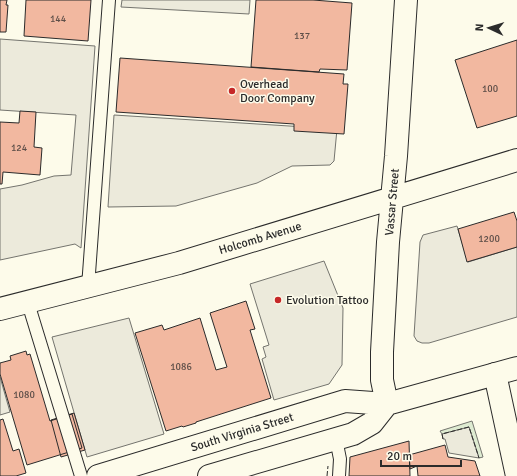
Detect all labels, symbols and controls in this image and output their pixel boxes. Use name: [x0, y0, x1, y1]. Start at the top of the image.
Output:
north arrow: [469, 8, 509, 48]
house number: 144: [50, 13, 67, 25]
text: N: [473, 23, 486, 32]
house number: 137: [294, 30, 310, 42]
place label: Overhead Door Company: [240, 77, 315, 106]
house number: 100: [482, 83, 498, 95]
marker: Overhead Door Company: [227, 86, 237, 96]
house number: 124: [11, 142, 28, 154]
street label: Vassar Street: [382, 168, 403, 236]
street label: Holcomb Avenue: [217, 219, 303, 258]
house number: 1200: [478, 233, 500, 245]
place label: Evolution Tattoo: [286, 293, 369, 308]
marker: Evolution Tattoo: [273, 295, 283, 305]
house number: 1086: [170, 361, 192, 373]
house number: 1080: [13, 389, 35, 401]
street label: South Virginia Street: [189, 410, 295, 455]
scale bar: [381, 442, 461, 468]
text: 20 m: [387, 449, 412, 464]

